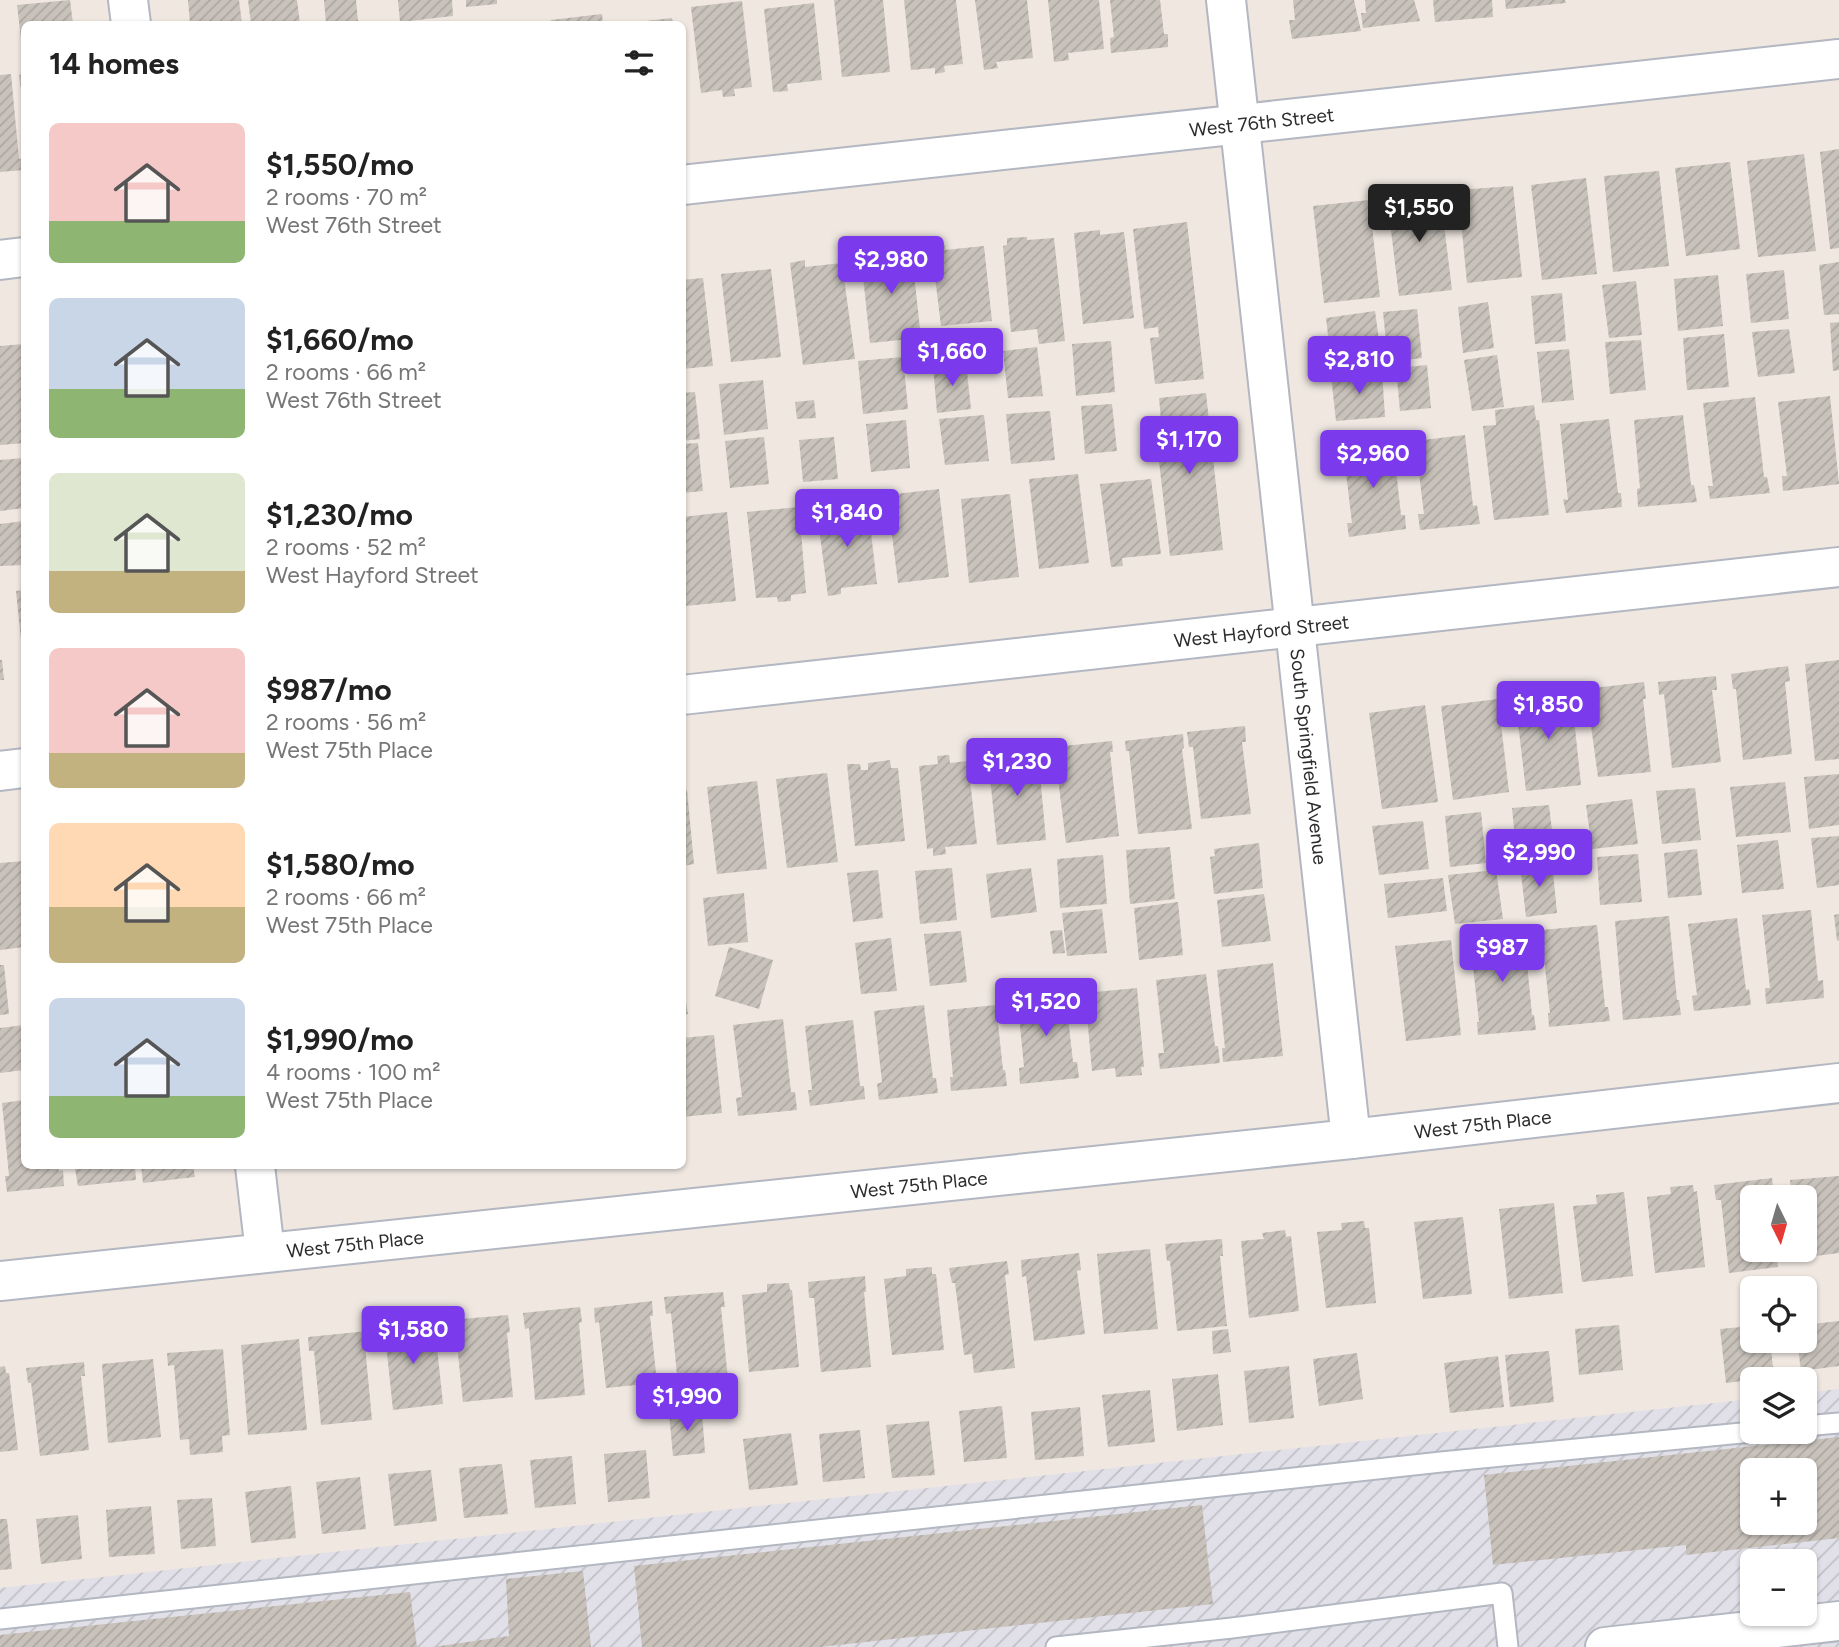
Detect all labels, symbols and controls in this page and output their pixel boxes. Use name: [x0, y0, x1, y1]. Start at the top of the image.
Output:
icon: filters: [620, 44, 658, 82]
text: 14 homes: [49, 45, 179, 82]
street label: West 76th Street: [1188, 103, 1335, 142]
text: $1,550/mo: [266, 146, 414, 183]
icon: home: [105, 151, 189, 235]
text: 2 rooms · 70 m²: [266, 183, 427, 211]
pin: $1,550: [1362, 184, 1476, 244]
text: $1,550: [1384, 193, 1454, 221]
text: West 76th Street: [266, 211, 442, 239]
pin: $2,980: [834, 236, 948, 296]
text: $2,980: [854, 245, 928, 273]
text: $1,660/mo: [266, 321, 414, 358]
icon: home: [105, 326, 189, 410]
pin: $1,660: [895, 328, 1009, 388]
pin: $2,810: [1302, 336, 1416, 396]
text: $1,660: [917, 337, 987, 365]
text: $2,810: [1324, 345, 1394, 373]
text: 2 rooms · 66 m²: [266, 358, 426, 386]
text: West 76th Street: [266, 386, 442, 414]
pin: $1,170: [1132, 416, 1246, 476]
text: $1,170: [1156, 425, 1222, 453]
pin: $2,960: [1316, 430, 1430, 490]
text: $2,960: [1336, 439, 1410, 467]
pin: $1,840: [790, 490, 904, 549]
text: $1,230/mo: [266, 496, 413, 533]
text: $1,840: [811, 498, 883, 526]
icon: home: [105, 501, 189, 585]
text: 2 rooms · 52 m²: [266, 533, 426, 561]
text: West Hayford Street: [266, 561, 479, 589]
street label: West Hayford Street: [1173, 610, 1350, 652]
street label: South Springfield Avenue: [1285, 647, 1332, 866]
text: $987/mo: [266, 671, 392, 708]
icon: home: [105, 676, 189, 760]
pin: $1,850: [1491, 682, 1605, 741]
text: $1,850: [1513, 690, 1583, 718]
text: 2 rooms · 56 m²: [266, 708, 426, 736]
text: West 75th Place: [266, 736, 433, 764]
pin: $1,230: [960, 738, 1074, 798]
text: $1,230: [982, 747, 1052, 775]
pin: $2,990: [1482, 830, 1596, 889]
text: $2,990: [1502, 838, 1576, 866]
text: $1,580/mo: [266, 846, 415, 883]
icon: home: [105, 851, 189, 935]
text: 2 rooms · 66 m²: [266, 883, 426, 911]
text: West 75th Place: [266, 911, 433, 939]
pin: $987: [1461, 925, 1543, 984]
text: $987: [1476, 933, 1528, 961]
pin: $1,520: [989, 978, 1103, 1038]
text: $1,520: [1011, 987, 1081, 1015]
text: $1,990/mo: [266, 1021, 414, 1058]
icon: home: [105, 1026, 189, 1110]
text: 4 rooms · 100 m²: [266, 1058, 440, 1086]
text: West 75th Place: [266, 1086, 433, 1114]
street label: West 75th Place: [1413, 1105, 1553, 1144]
street label: West 75th Place: [849, 1166, 989, 1204]
north arrow: [1740, 1185, 1816, 1262]
map controls: [1740, 1185, 1817, 1626]
street label: West 75th Place: [285, 1226, 425, 1263]
button: locate: [1740, 1276, 1817, 1353]
pin: $1,580: [356, 1306, 470, 1366]
text: $1,580: [378, 1315, 448, 1343]
button: layers: [1740, 1367, 1817, 1444]
pin: $1,990: [630, 1374, 744, 1433]
text: $1,990: [652, 1382, 722, 1410]
button: +: [1740, 1458, 1817, 1535]
button: −: [1740, 1549, 1817, 1626]

